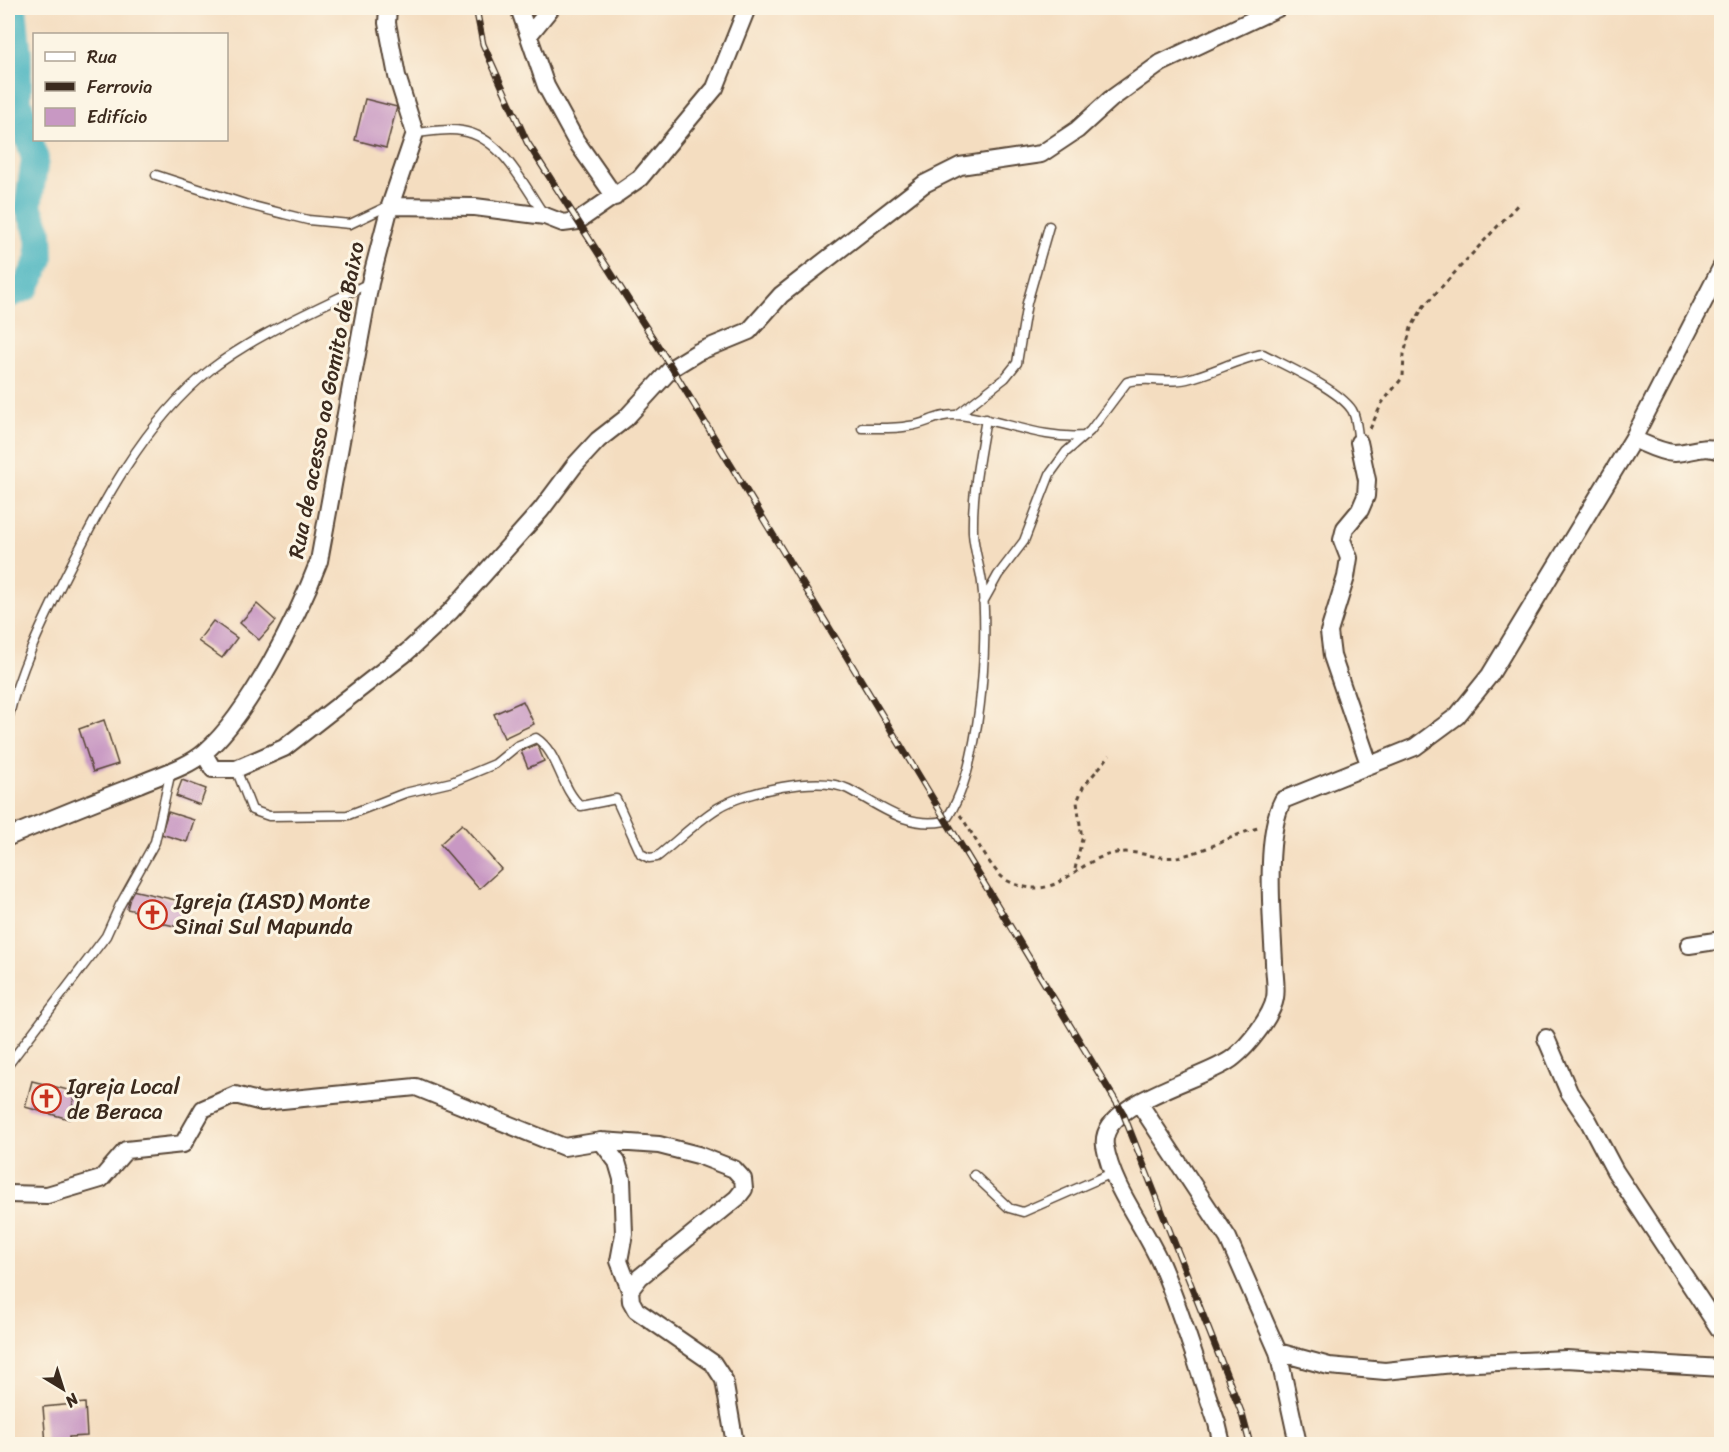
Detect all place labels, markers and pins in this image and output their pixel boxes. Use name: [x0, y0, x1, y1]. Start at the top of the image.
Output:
place label: Igreja (IASD) Monte Sinai Sul Mapunda: [173, 882, 370, 946]
church icon: Igreja (IASD) Monte Sinai Sul Mapunda: [137, 898, 169, 930]
place label: Igreja Local de Beraca: [66, 1067, 180, 1131]
church icon: Igreja Local de Beraca: [30, 1083, 62, 1115]

